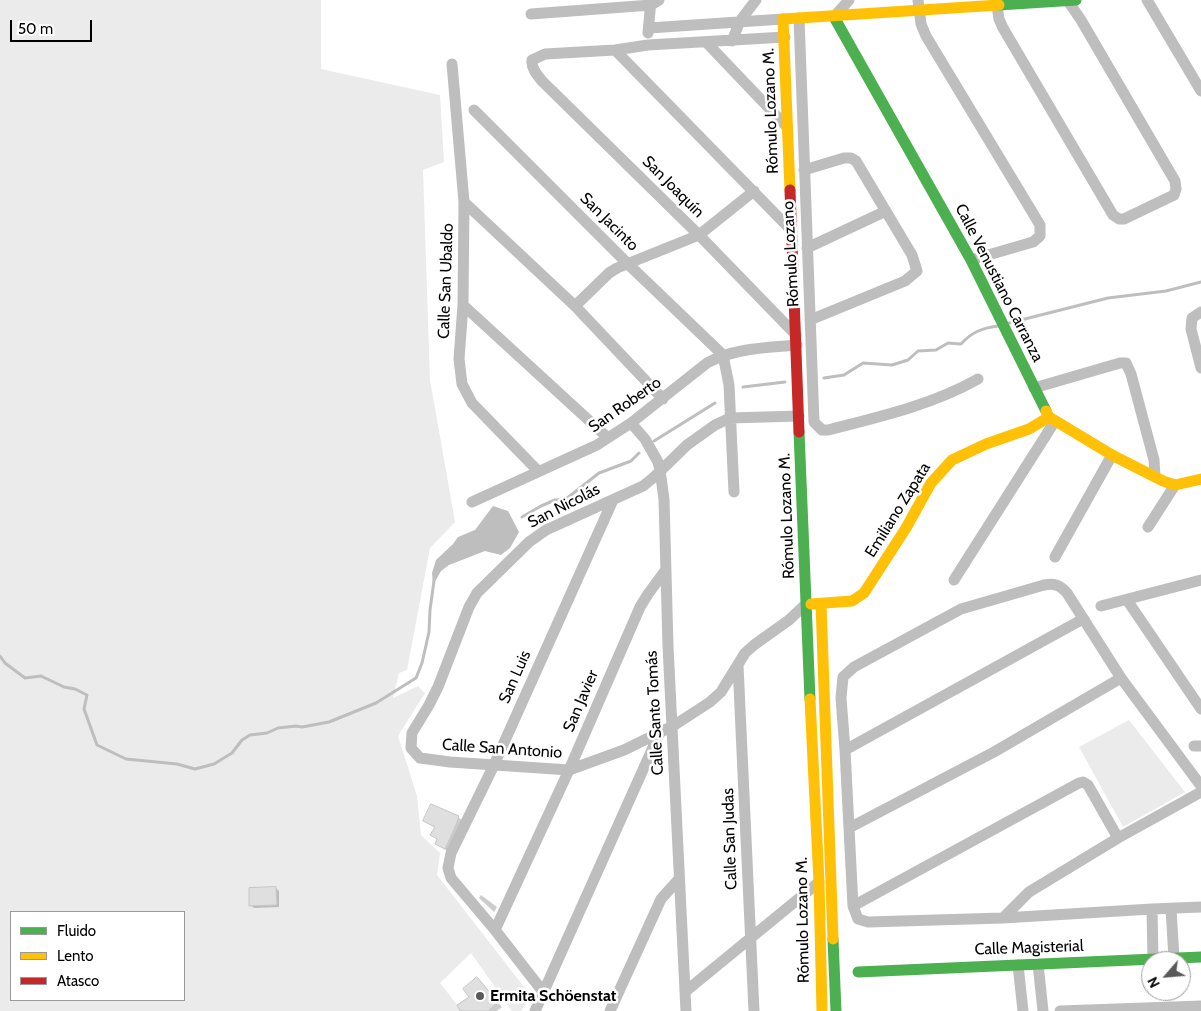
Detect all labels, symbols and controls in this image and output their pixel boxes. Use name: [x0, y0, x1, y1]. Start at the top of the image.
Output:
scale bar: [12, 10, 95, 42]
text: 50 m: [18, 20, 53, 38]
street label: Rómulo Lozano M.: [759, 48, 783, 174]
street label: San Joaquín: [638, 152, 708, 222]
street label: San Jacinto: [576, 189, 642, 255]
street label: Rómulo Lozano: [779, 201, 803, 307]
street label: Calle Venustiano Carranza: [951, 201, 1047, 365]
street label: Calle San Ubaldo: [434, 223, 458, 339]
street label: San Roberto: [585, 373, 665, 437]
street label: Rómulo Lozano M.: [775, 453, 799, 579]
street label: Emiliano Zapata: [861, 459, 935, 561]
street label: San Nicolás: [525, 480, 603, 532]
street label: San Luis: [495, 648, 535, 706]
street label: Calle Santo Tomás: [642, 650, 668, 776]
street label: San Javier: [559, 667, 603, 735]
street label: Calle San Antonio: [441, 735, 563, 763]
street label: Calle San Judas: [719, 788, 741, 890]
street label: Rómulo Lozano M.: [792, 857, 814, 983]
legend: [10, 911, 185, 1001]
text: Fluido: [57, 922, 96, 940]
street label: Calle Magisterial: [974, 937, 1084, 959]
text: Lento: [57, 947, 94, 965]
north arrow: [1141, 951, 1191, 1001]
text: Atasco: [57, 972, 99, 990]
text: N: [1143, 974, 1164, 991]
place label: Ermita Schöenstat: [490, 986, 616, 1006]
marker: Ermita Schöenstat: [474, 990, 486, 1002]

